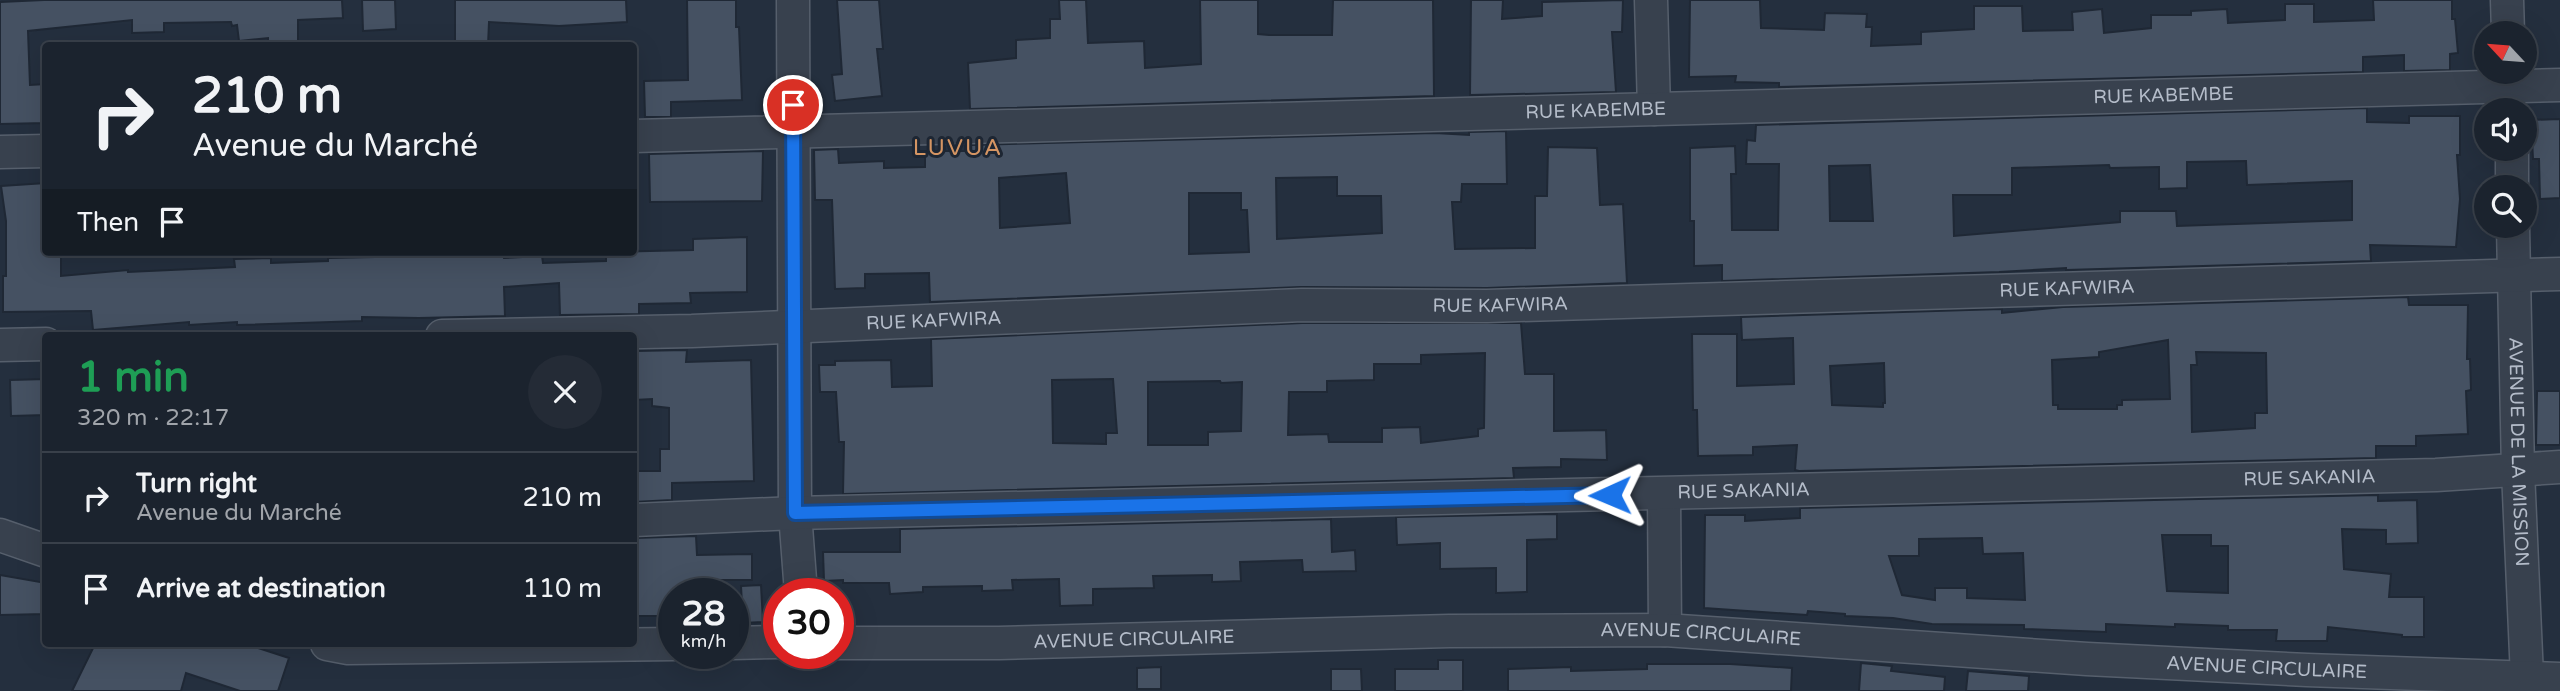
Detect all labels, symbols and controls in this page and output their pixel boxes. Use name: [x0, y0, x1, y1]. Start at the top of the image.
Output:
north arrow: [2474, 21, 2538, 84]
map controls: [2474, 21, 2537, 238]
text: 210 m: [192, 67, 342, 126]
icon: right: [77, 70, 168, 161]
pin: [763, 75, 823, 135]
street label: RUE KABEMBE: [2093, 83, 2234, 108]
icon: arrive: [774, 86, 812, 124]
street label: RUE KABEMBE: [1525, 98, 1666, 123]
button: sound: [2474, 98, 2537, 161]
text: Avenue du Marché: [192, 127, 478, 165]
district label: LUVUA: [913, 134, 1003, 162]
button: search: [2474, 175, 2537, 238]
icon: arrive: [153, 203, 191, 241]
text: Then: [77, 207, 139, 238]
street label: RUE KAFWIRA: [1999, 276, 2135, 302]
street label: RUE KAFWIRA: [1433, 293, 1568, 317]
street label: RUE KAFWIRA: [866, 307, 1002, 335]
street label: AVENUE DE LA MISSION: [2504, 337, 2533, 567]
text: 1 min: [77, 352, 189, 403]
button: close: [528, 355, 602, 429]
text: 320 m · 22:17: [77, 404, 229, 432]
position arrow: [1573, 458, 1647, 532]
street label: RUE SAKANIA: [2243, 465, 2376, 490]
text: Turn right: [136, 468, 257, 499]
icon: right: [77, 479, 115, 517]
street label: RUE SAKANIA: [1677, 479, 1810, 504]
text: 210 m: [522, 482, 602, 513]
text: Avenue du Marché: [136, 499, 342, 527]
icon: arrive: [77, 570, 115, 608]
text: Arrive at destination: [136, 573, 386, 604]
text: 110 m: [522, 573, 602, 604]
speed limit sign: 30: [763, 578, 854, 669]
text: 28: [682, 593, 725, 635]
street label: AVENUE CIRCULAIRE: [1600, 619, 1802, 650]
street label: AVENUE CIRCULAIRE: [1033, 626, 1235, 653]
text: km/h: [681, 630, 726, 652]
street label: AVENUE CIRCULAIRE: [2166, 652, 2367, 683]

